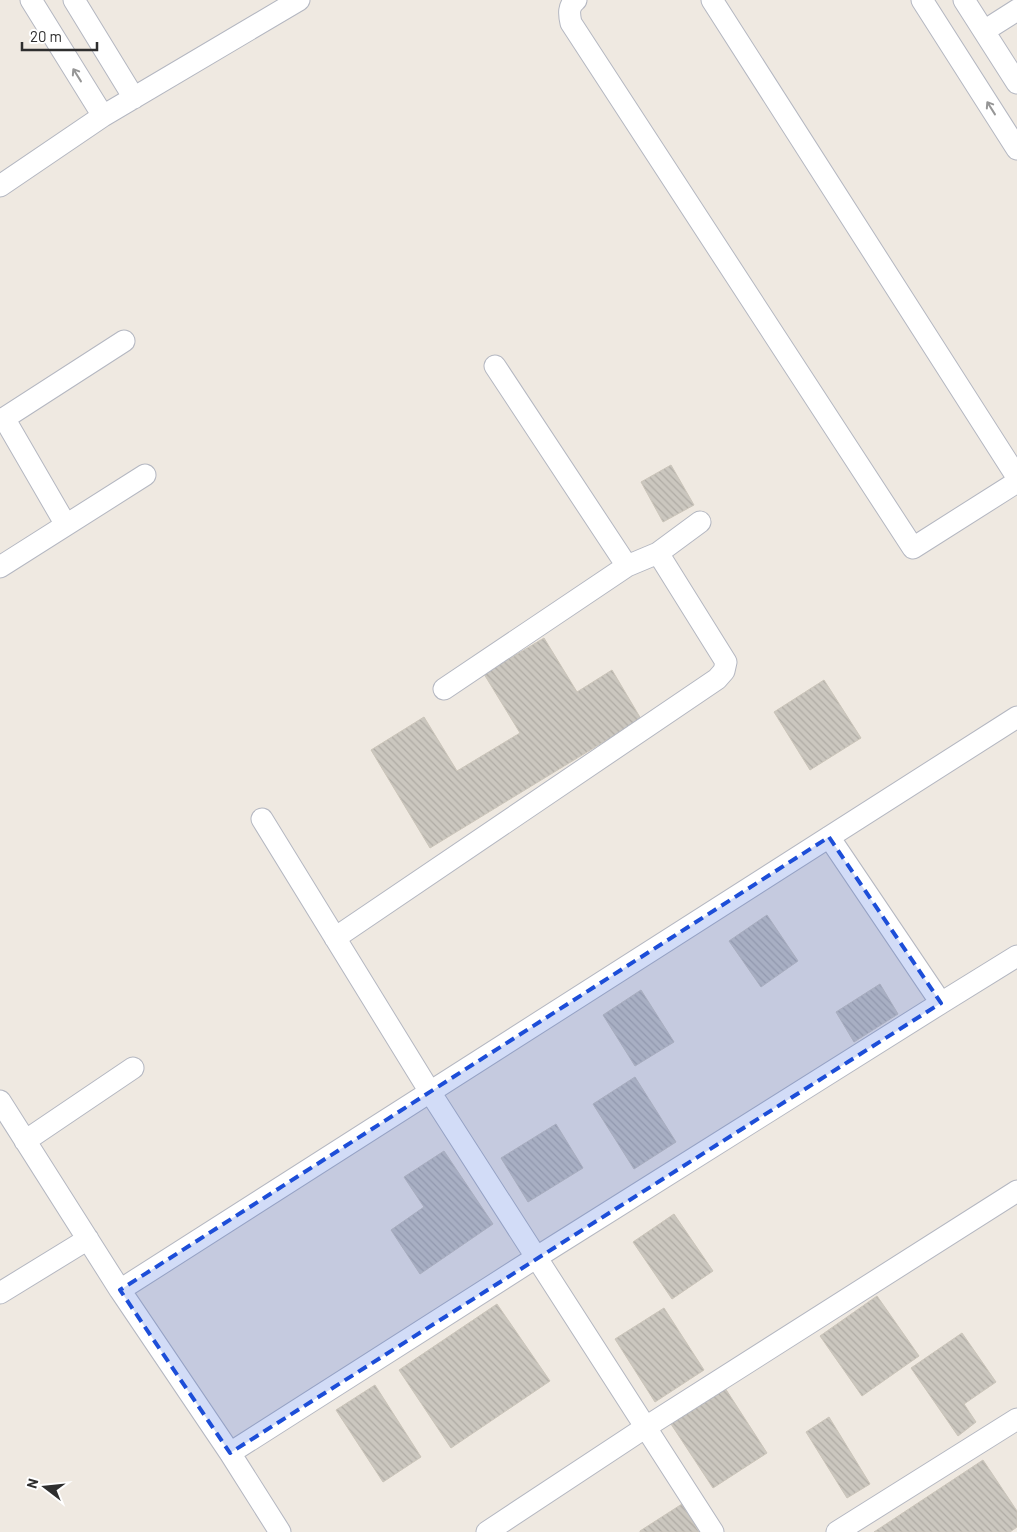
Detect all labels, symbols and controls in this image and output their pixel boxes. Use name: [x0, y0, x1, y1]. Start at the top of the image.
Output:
scale bar: [22, 20, 98, 52]
text: 20 m: [30, 27, 62, 45]
one-way arrow: [72, 68, 82, 82]
one-way arrow: [986, 102, 996, 116]
north arrow: [20, 1462, 70, 1512]
text: N: [23, 1476, 41, 1490]

